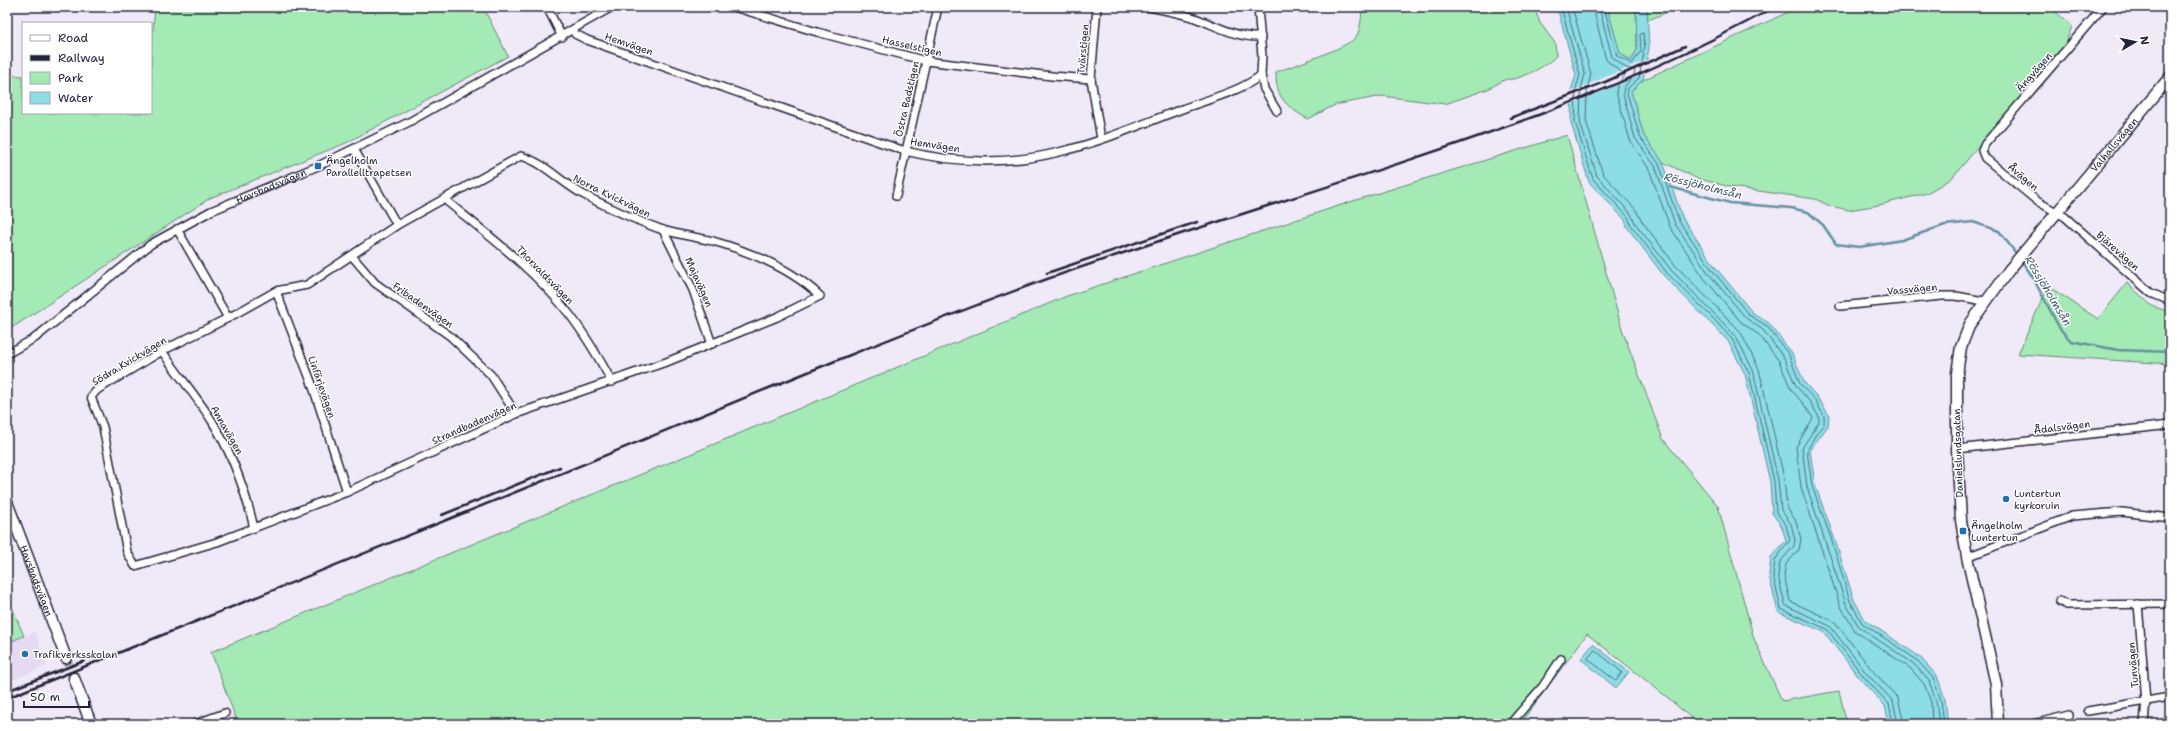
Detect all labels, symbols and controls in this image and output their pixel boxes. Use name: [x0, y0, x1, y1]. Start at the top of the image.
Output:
legend: [22, 22, 152, 114]
north arrow: [2115, 22, 2155, 62]
street label: Tvärstigen: [1074, 23, 1092, 75]
text: Road: [58, 30, 89, 46]
street label: Hemvägen: [603, 30, 655, 58]
street label: Hasselstigen: [881, 33, 943, 59]
text: N: [2136, 35, 2153, 46]
text: Railway: [58, 50, 105, 66]
street label: Ängvägen: [2013, 50, 2055, 94]
street label: Östra Badstigen: [892, 60, 922, 138]
text: Park: [58, 70, 84, 86]
text: Water: [58, 90, 94, 106]
street label: Valhallsvägen: [2087, 114, 2140, 174]
street label: Hemvägen: [909, 135, 961, 155]
place label: Ängelholm Parallelltrapetsen: [326, 154, 412, 179]
street label: Åvägen: [2005, 160, 2041, 194]
marker: Ängelholm Parallelltrapetsen: [313, 161, 323, 171]
street label: Havsbadsvägen: [234, 165, 308, 206]
water label: Rössjöholmsån: [1663, 169, 1744, 203]
street label: Norra Kvickvägen: [571, 172, 653, 220]
street label: Bjärevägen: [2094, 228, 2142, 274]
street label: Thorvaldsvägen: [514, 243, 576, 307]
water label: Rössjöholmsån: [2021, 253, 2075, 329]
street label: Majavägen: [682, 255, 716, 309]
street label: Fribadenvägen: [390, 279, 456, 331]
street label: Vassvägen: [1886, 280, 1938, 298]
street label: Södra Kvickvägen: [89, 334, 169, 388]
street label: Linfärjevägen: [305, 354, 339, 420]
street label: Strandbadenvägen: [430, 399, 518, 447]
street label: Annavägen: [208, 403, 246, 457]
street label: Danielslundsgatan: [1950, 408, 1966, 498]
street label: Ådalsvägen: [2033, 417, 2091, 437]
place label: Luntertun kyrkoruin: [2014, 487, 2061, 512]
marker: Luntertun kyrkoruin: [2001, 494, 2011, 504]
place label: Ängelholm Luntertun: [1971, 519, 2023, 544]
marker: Ängelholm Luntertun: [1958, 526, 1968, 536]
street label: Havsbadsvägen: [17, 543, 56, 618]
street label: Tunvägen: [2125, 642, 2141, 688]
place label: Trafikverksskolan: [33, 648, 117, 661]
marker: Trafikverksskolan: [20, 649, 30, 659]
scale bar: [24, 683, 89, 709]
text: 50 m: [30, 689, 60, 705]

